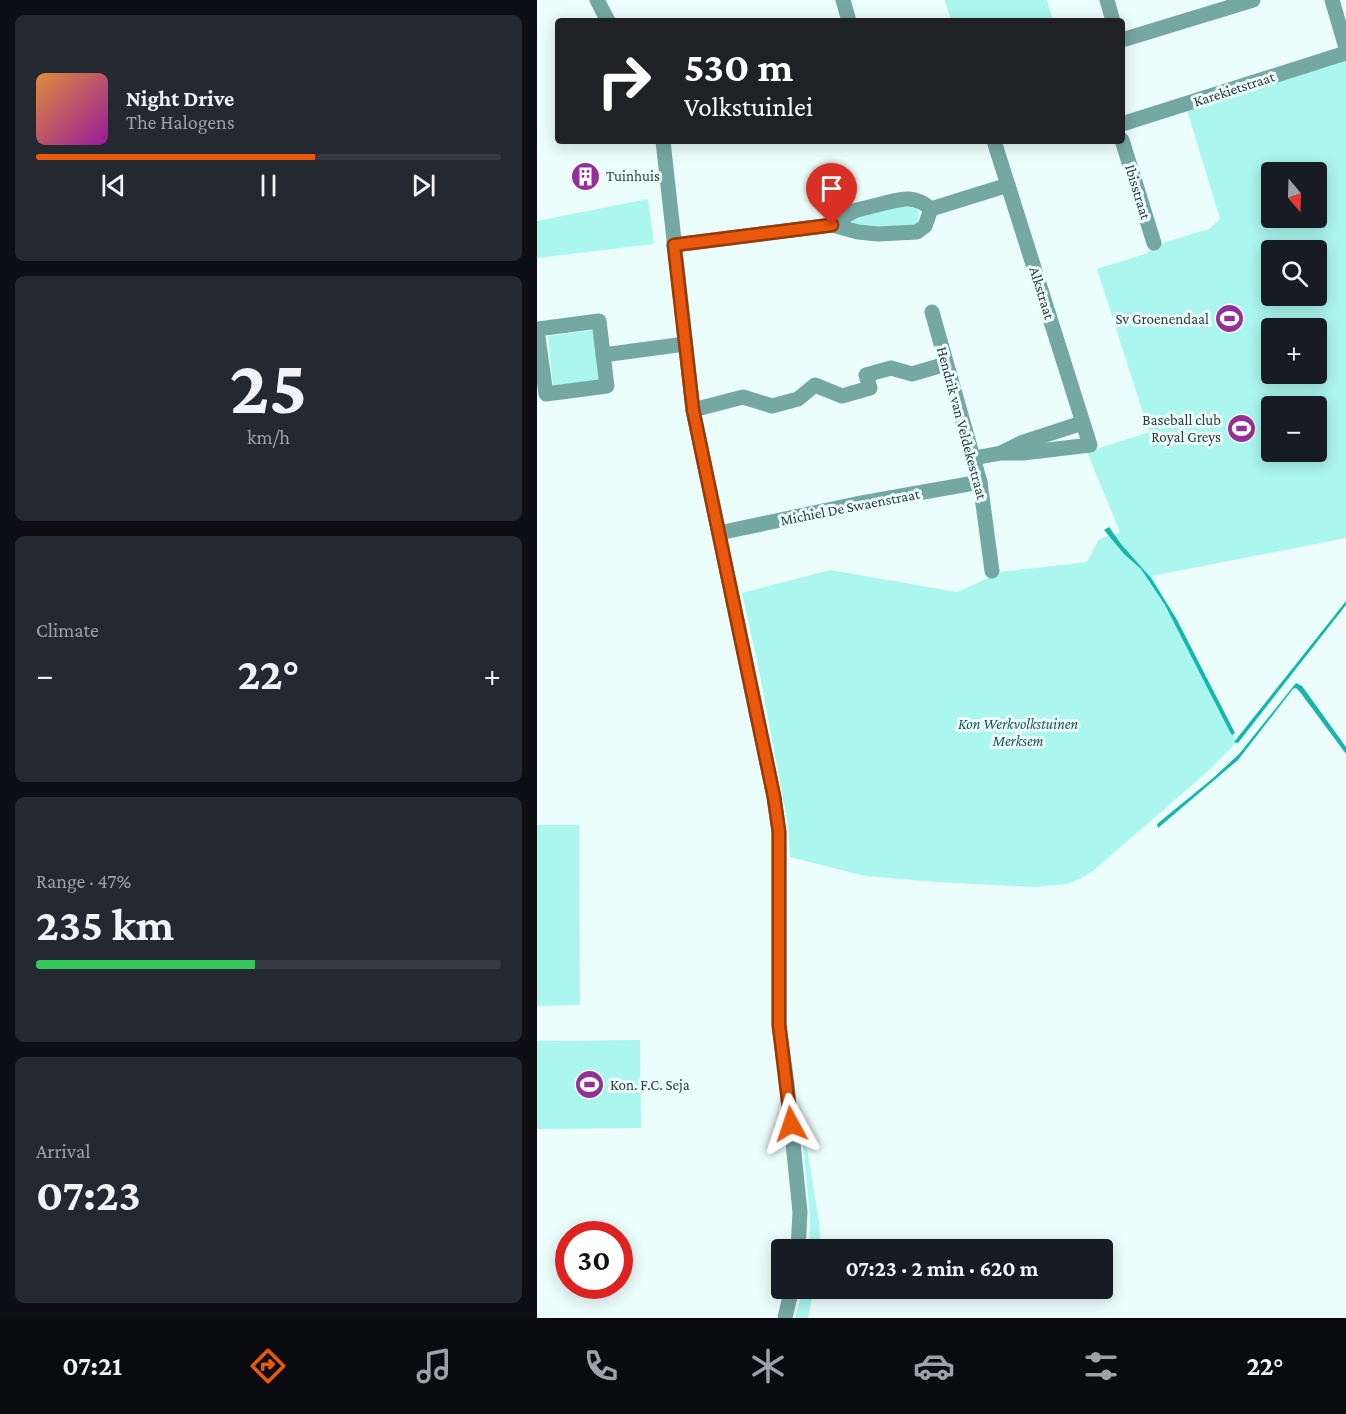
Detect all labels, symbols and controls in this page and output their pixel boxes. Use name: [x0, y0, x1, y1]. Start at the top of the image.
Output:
icon: right: [585, 42, 663, 120]
text: 530 m: [684, 43, 793, 90]
street label: Karekietstraat: [1191, 68, 1278, 110]
text: Night Drive: [126, 86, 234, 111]
text: Volkstuinlei: [684, 92, 813, 122]
text: The Halogens: [126, 111, 235, 133]
building icon: Tuinhuis: [569, 160, 601, 192]
street label: Ibisstraat: [1122, 162, 1154, 222]
north arrow: [1261, 162, 1327, 228]
map controls: [1261, 162, 1327, 462]
pin: [806, 163, 857, 225]
place label: Tuinhuis: [606, 168, 660, 184]
icon: previous: [97, 169, 130, 202]
icon: pause: [252, 169, 285, 202]
icon: next: [407, 169, 440, 202]
icon: arrive: [815, 172, 848, 205]
button: search: [1261, 240, 1327, 306]
street label: Alkstraat: [1026, 265, 1058, 322]
sports icon: Sv Groenendaal: [1214, 303, 1246, 335]
place label: Sv Groenendaal: [1115, 311, 1209, 327]
button: +: [1261, 318, 1327, 384]
text: 25: [230, 343, 308, 430]
street label: Hendrik van Veldekestraat: [934, 345, 990, 502]
button: −: [1261, 396, 1327, 462]
place label: Baseball club Royal Greys: [1142, 412, 1221, 446]
sports icon: Baseball club Royal Greys: [1226, 413, 1258, 445]
text: km/h: [247, 426, 290, 448]
street label: Michiel De Swaenstraat: [779, 485, 922, 528]
text: Climate: [36, 619, 99, 641]
text: 22°: [238, 649, 299, 699]
text: −: [36, 656, 53, 693]
text: +: [484, 656, 501, 693]
park label: Kon Werkvolkstuinen Merksem: [958, 716, 1078, 749]
text: Range · 47%: [36, 870, 131, 892]
text: 235 km: [36, 900, 174, 950]
sports icon: Kon. F.C. Seja: [573, 1069, 605, 1101]
place label: Kon. F.C. Seja: [610, 1077, 690, 1094]
position arrow: [759, 1092, 823, 1156]
text: Arrival: [36, 1140, 90, 1162]
text: 07:23: [36, 1170, 141, 1220]
speed limit sign: 30: [555, 1221, 633, 1299]
text: 07:23 · 2 min · 620 m: [846, 1256, 1038, 1281]
icon: directions: [247, 1345, 289, 1387]
icon: music: [413, 1345, 455, 1387]
icon: phone: [580, 1345, 622, 1387]
icon: climate: [747, 1345, 789, 1387]
icon: car: [913, 1345, 955, 1387]
icon: filters: [1080, 1345, 1122, 1387]
text: 07:21: [62, 1351, 122, 1381]
text: 22°: [1246, 1351, 1284, 1381]

